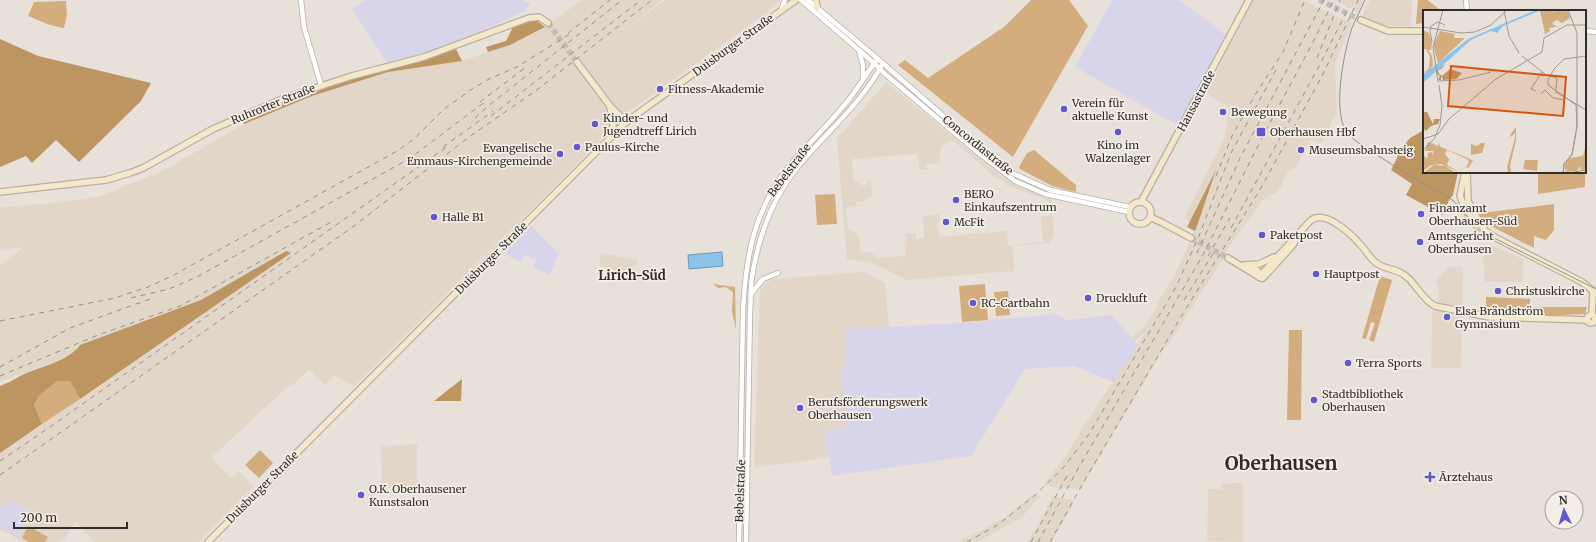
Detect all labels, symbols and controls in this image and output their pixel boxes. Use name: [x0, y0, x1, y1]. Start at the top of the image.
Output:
inset map: [1423, 10, 1586, 173]
street label: Duisburger Straße: [690, 11, 776, 79]
street label: Hansastraße: [1174, 68, 1218, 134]
street label: Ruhrorter Straße: [229, 81, 317, 127]
place label: Fitness-Akademie: [668, 82, 764, 96]
marker: Fitness-Akademie: [655, 84, 665, 94]
place label: Verein für aktuelle Kunst: [1071, 96, 1149, 123]
marker: Verein für aktuelle Kunst: [1059, 104, 1069, 114]
place label: Bewegung: [1231, 105, 1287, 119]
marker: Bewegung: [1218, 107, 1228, 117]
place label: Kinder- und Jugendtreff Lirich: [602, 111, 698, 138]
street label: Concordiastraße: [940, 112, 1016, 178]
marker: Kinder- und Jugendtreff Lirich: [590, 119, 600, 129]
place label: Oberhausen Hbf: [1270, 125, 1357, 139]
marker: Oberhausen Hbf: [1255, 126, 1267, 138]
marker: Kino im Walzenlager: [1113, 127, 1123, 137]
place label: Kino im Walzenlager: [1084, 138, 1151, 165]
place label: Paulus-Kirche: [585, 140, 660, 154]
street label: Bebelstraße: [764, 140, 814, 199]
place label: Evangelische Emmaus-Kirchengemeinde: [407, 141, 552, 168]
marker: Paulus-Kirche: [572, 142, 582, 152]
place label: Museumsbahnsteig: [1309, 143, 1413, 157]
marker: Museumsbahnsteig: [1296, 145, 1306, 155]
marker: Evangelische Emmaus-Kirchengemeinde: [555, 149, 565, 159]
place label: BERO Einkaufszentrum: [964, 187, 1057, 214]
marker: BERO Einkaufszentrum: [951, 195, 961, 205]
place label: Finanzamt Oberhausen-Süd: [1429, 201, 1517, 228]
marker: Finanzamt Oberhausen-Süd: [1416, 209, 1426, 219]
place label: Halle B1: [442, 210, 484, 224]
marker: Halle B1: [429, 212, 439, 222]
place label: McFit: [954, 215, 985, 229]
marker: McFit: [941, 217, 951, 227]
street label: Duisburger Straße: [452, 219, 530, 297]
place label: Paketpost: [1270, 228, 1324, 242]
place label: Amtsgericht Oberhausen: [1427, 229, 1494, 256]
marker: Paketpost: [1257, 230, 1267, 240]
marker: Amtsgericht Oberhausen: [1415, 237, 1425, 247]
district label: Lirich-Süd: [598, 267, 666, 284]
place label: Hauptpost: [1324, 267, 1380, 281]
marker: Hauptpost: [1311, 269, 1321, 279]
place label: Christuskirche: [1506, 284, 1585, 298]
marker: Christuskirche: [1493, 286, 1503, 296]
place label: Druckluft: [1096, 291, 1148, 305]
marker: Druckluft: [1083, 293, 1093, 303]
place label: RC-Cartbahn: [981, 296, 1051, 310]
marker: RC-Cartbahn: [968, 298, 978, 308]
place label: Elsa Brändström Gymnasium: [1455, 304, 1543, 331]
marker: Elsa Brändström Gymnasium: [1442, 312, 1452, 322]
place label: Terra Sports: [1356, 356, 1422, 370]
marker: Terra Sports: [1343, 358, 1353, 368]
place label: Stadtbibliothek Oberhausen: [1322, 387, 1404, 414]
place label: Berufsförderungswerk Oberhausen: [808, 395, 928, 422]
marker: Stadtbibliothek Oberhausen: [1309, 395, 1319, 405]
marker: Berufsförderungswerk Oberhausen: [795, 403, 805, 413]
street label: Duisburger Straße: [223, 448, 301, 526]
district label: Oberhausen: [1225, 451, 1337, 475]
street label: Bebelstraße: [732, 459, 748, 523]
place label: Ärztehaus: [1438, 470, 1493, 484]
marker: Ärztehaus: [1424, 471, 1436, 483]
place label: O.K. Oberhausener Kunstsalon: [369, 482, 466, 509]
marker: O.K. Oberhausener Kunstsalon: [356, 490, 366, 500]
north arrow: [1544, 490, 1584, 530]
text: N: [1558, 493, 1568, 507]
scale bar: [14, 504, 127, 530]
text: 200 m: [20, 510, 57, 525]

